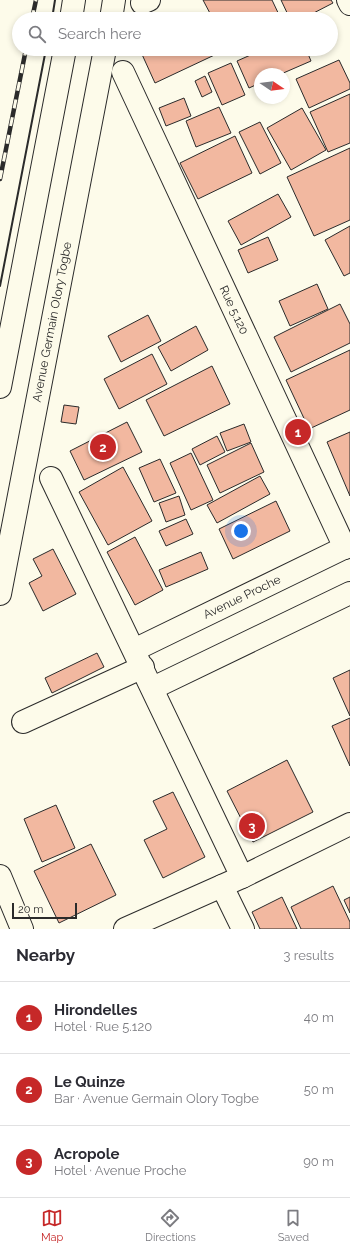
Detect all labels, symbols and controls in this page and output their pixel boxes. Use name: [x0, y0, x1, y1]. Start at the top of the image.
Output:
search box: [12, 12, 338, 56]
icon: search: [26, 23, 48, 45]
text: Search here: [58, 25, 141, 43]
north arrow: [254, 68, 290, 104]
street label: Avenue Germain Olory Togbe: [30, 241, 74, 403]
street label: Rue 5.120: [217, 283, 251, 337]
pin: 1: [285, 417, 311, 447]
pin: 2: [90, 432, 116, 462]
your location: [231, 521, 251, 541]
street label: Avenue Proche: [201, 572, 283, 622]
pin: 3: [239, 811, 265, 841]
scale bar: [12, 901, 77, 920]
text: 20 m: [18, 903, 43, 916]
text: Nearby: [16, 945, 75, 965]
text: 3 results: [284, 948, 334, 963]
text: Hirondelles: [54, 1001, 137, 1019]
text: 1: [26, 1010, 32, 1025]
text: 40 m: [304, 1010, 334, 1025]
text: Hotel · Rue 5.120: [54, 1019, 152, 1034]
text: Le Quinze: [54, 1073, 125, 1091]
text: 2: [25, 1082, 33, 1097]
text: 50 m: [304, 1082, 334, 1097]
text: Bar · Avenue Germain Olory Togbe: [54, 1091, 259, 1106]
text: Acropole: [54, 1145, 119, 1163]
text: 3: [25, 1154, 33, 1169]
text: 90 m: [303, 1154, 334, 1169]
text: Hotel · Avenue Proche: [54, 1163, 186, 1178]
tab: Map: [41, 1207, 63, 1244]
tab: Directions: [145, 1207, 196, 1244]
tab: Saved: [278, 1207, 309, 1244]

